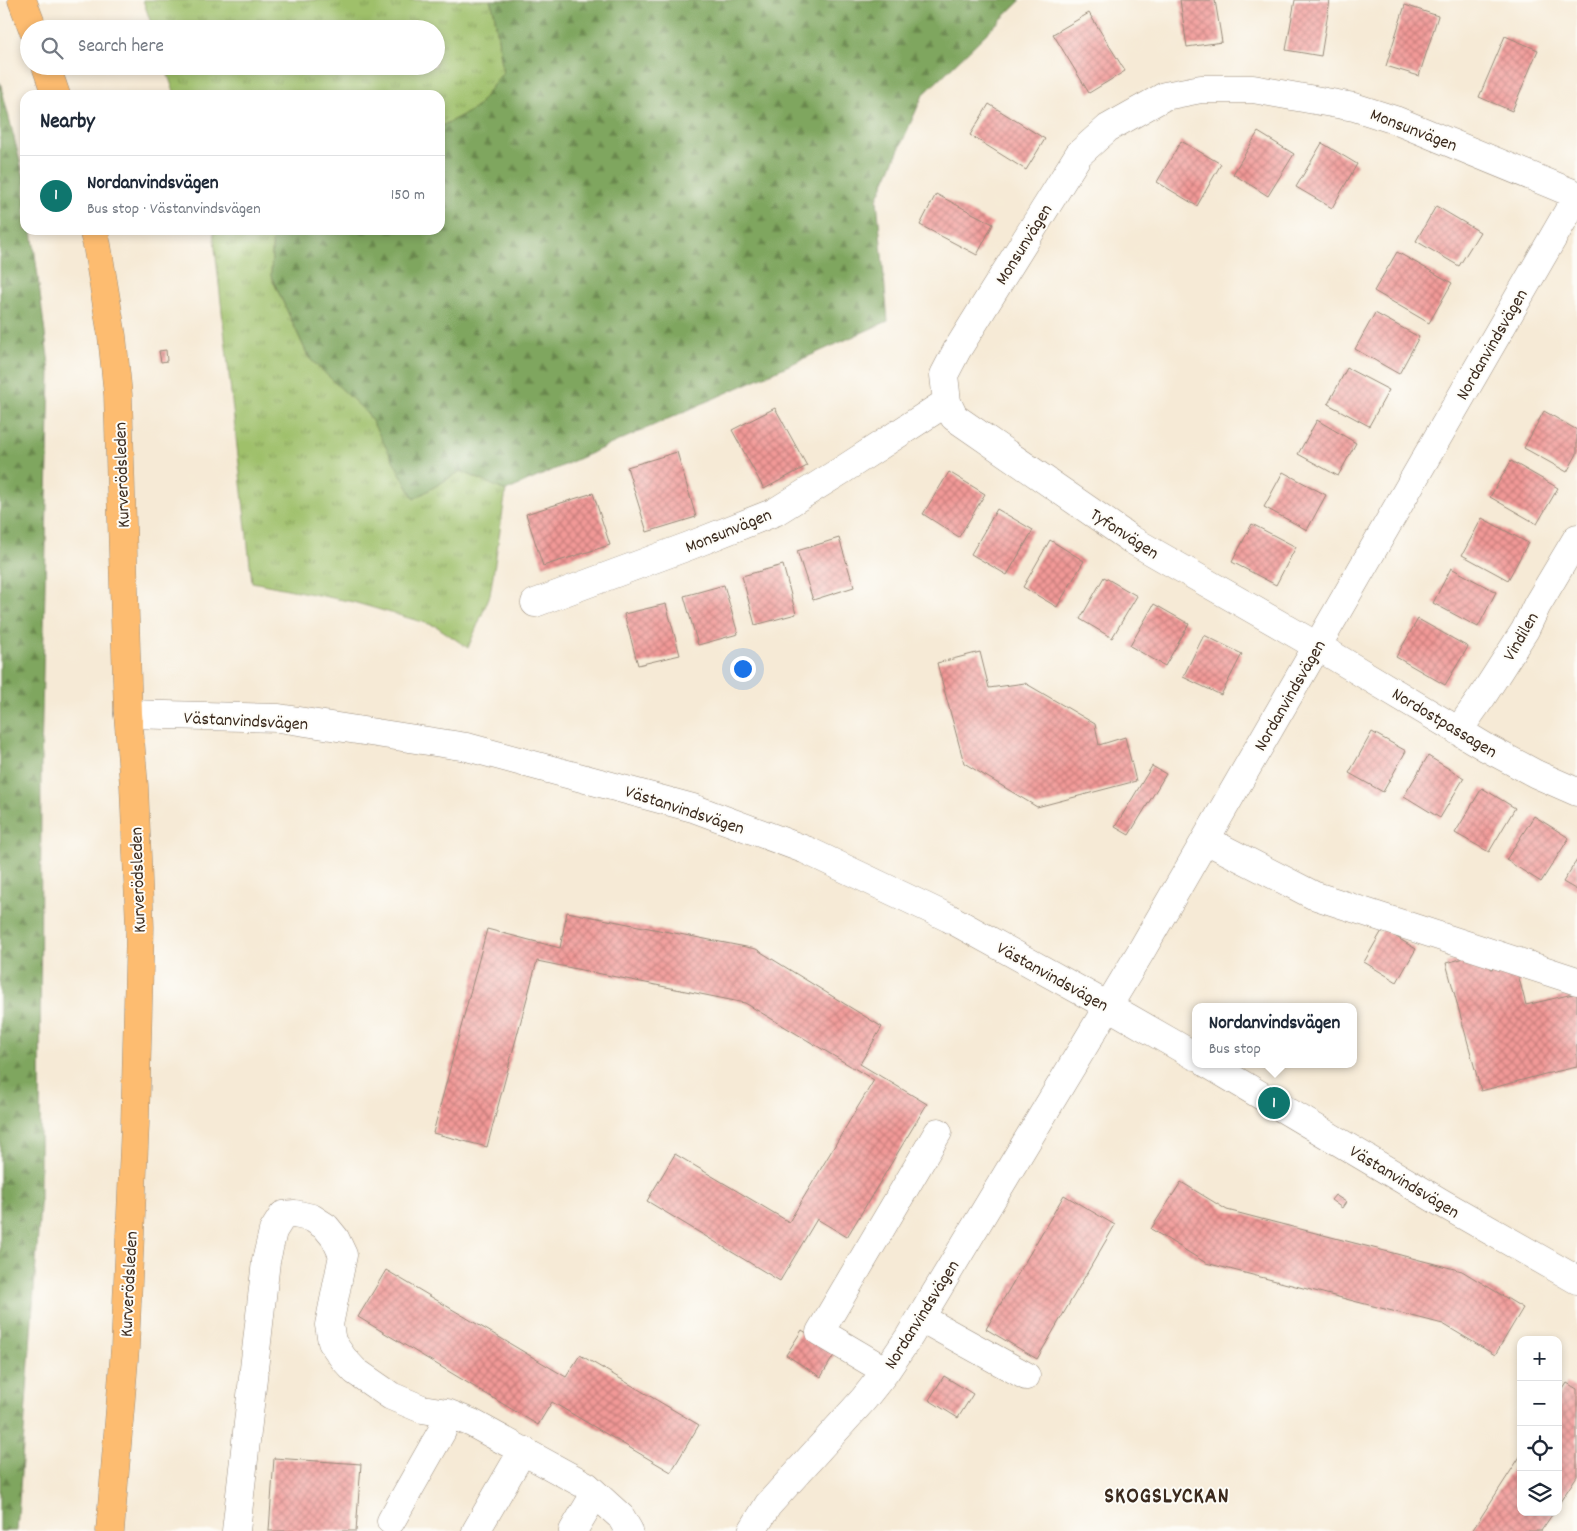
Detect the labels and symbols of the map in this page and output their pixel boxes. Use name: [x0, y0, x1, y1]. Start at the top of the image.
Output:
street label: Monsunvägen: [1366, 103, 1460, 159]
street label: Monsunvägen: [990, 200, 1060, 291]
street label: Nordanvindsvägen: [1451, 285, 1535, 405]
street label: Kurverödsleden: [109, 422, 138, 528]
street label: Tyfonvägen: [1084, 503, 1163, 567]
street label: Monsunvägen: [682, 504, 776, 561]
street label: Vindilen: [1498, 608, 1546, 666]
street label: Nordanvindsvägen: [1249, 636, 1333, 756]
your location: [730, 656, 756, 682]
street label: Nordostpassagen: [1386, 683, 1501, 765]
street label: Västanvindsvägen: [183, 707, 309, 738]
street label: Västanvindsvägen: [621, 780, 747, 842]
street label: Kurverödsleden: [125, 827, 154, 933]
street label: Västanvindsvägen: [991, 937, 1112, 1019]
pin: 1: [1258, 1084, 1290, 1122]
street label: Västanvindsvägen: [1344, 1140, 1463, 1226]
street label: Kurverödsleden: [115, 1231, 146, 1338]
street label: Nordanvindsvägen: [880, 1256, 967, 1375]
district label: SKOGSLYCKAN: [1104, 1482, 1230, 1513]

